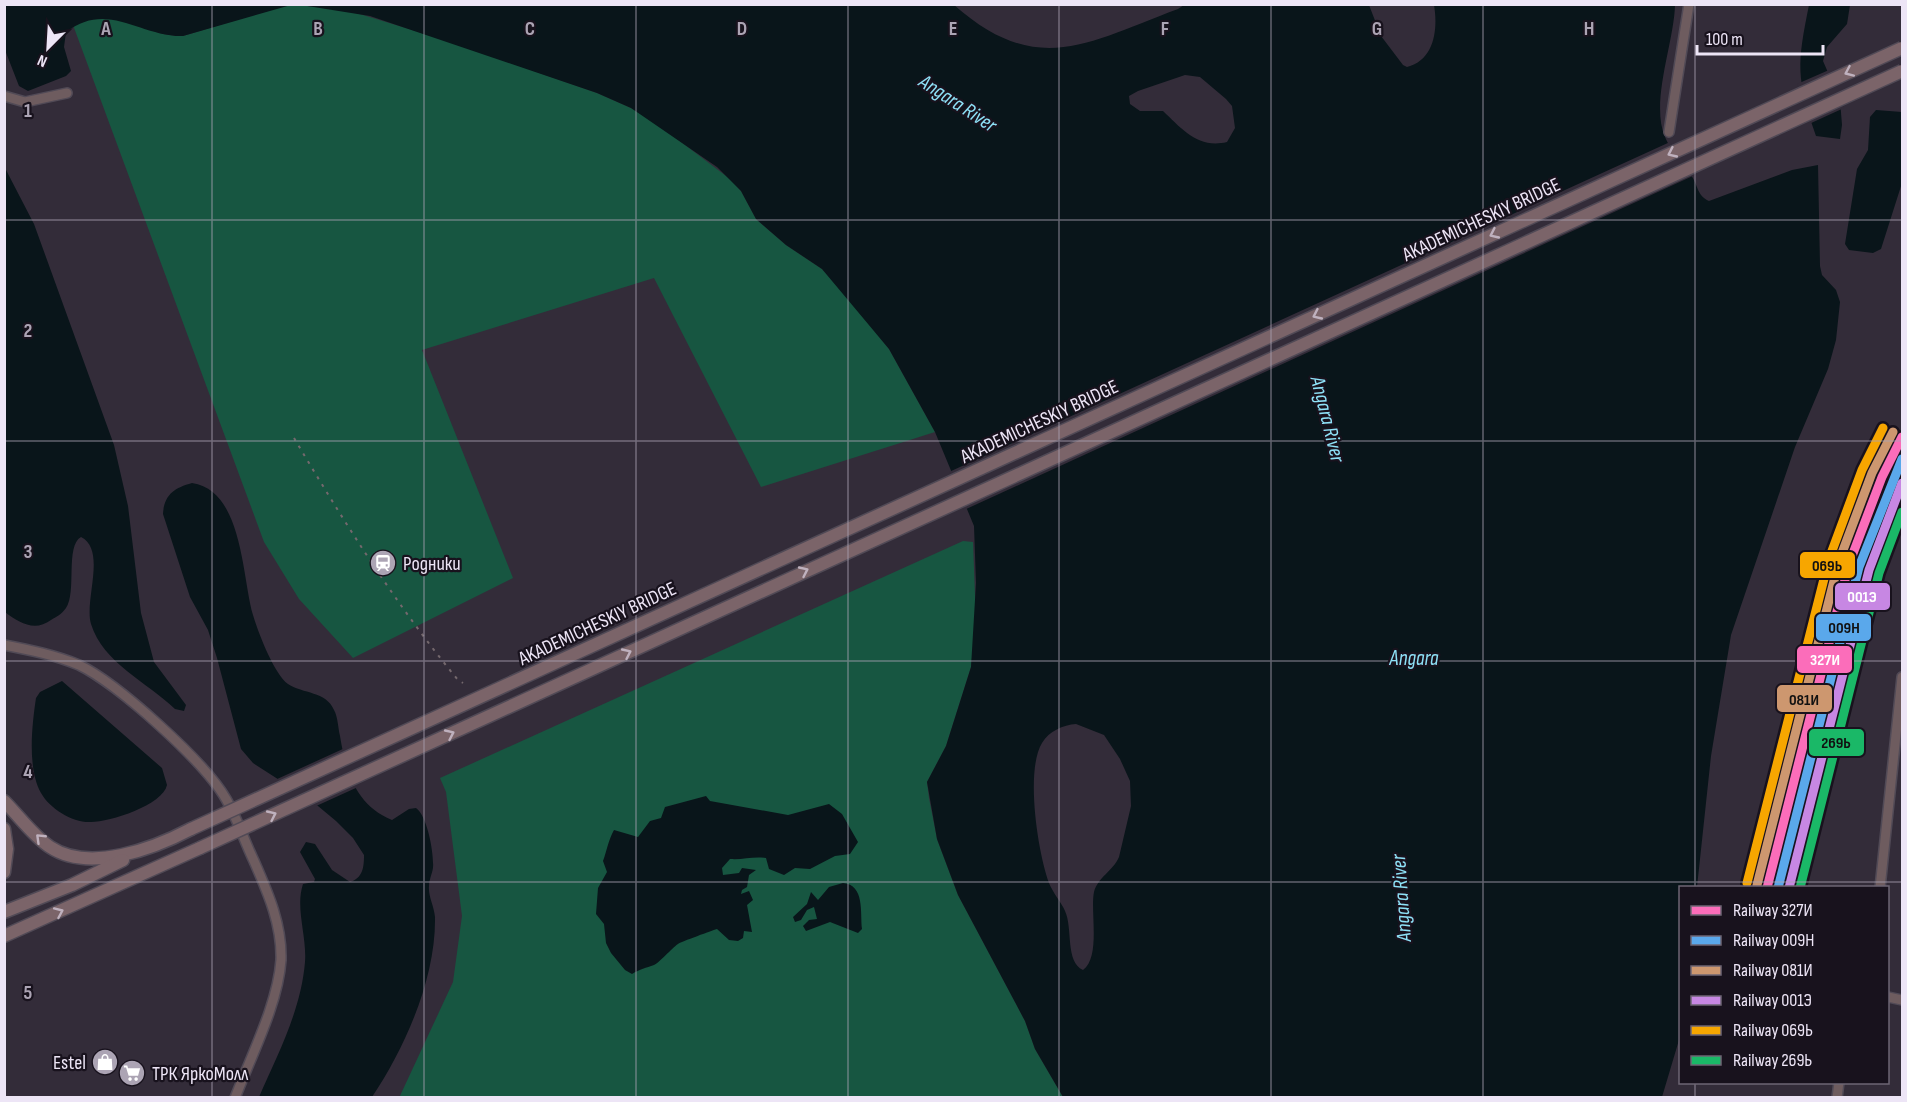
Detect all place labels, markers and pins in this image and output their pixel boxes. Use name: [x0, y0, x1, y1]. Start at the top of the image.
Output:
station icon: Родники: [368, 548, 398, 578]
place label: Родники: [403, 552, 461, 576]
shop icon: Estel: [90, 1047, 120, 1077]
place label: Estel: [53, 1051, 86, 1075]
supermarket icon: ТРК ЯркоМолл: [117, 1058, 147, 1088]
place label: ТРК ЯркоМолл: [152, 1062, 248, 1086]

